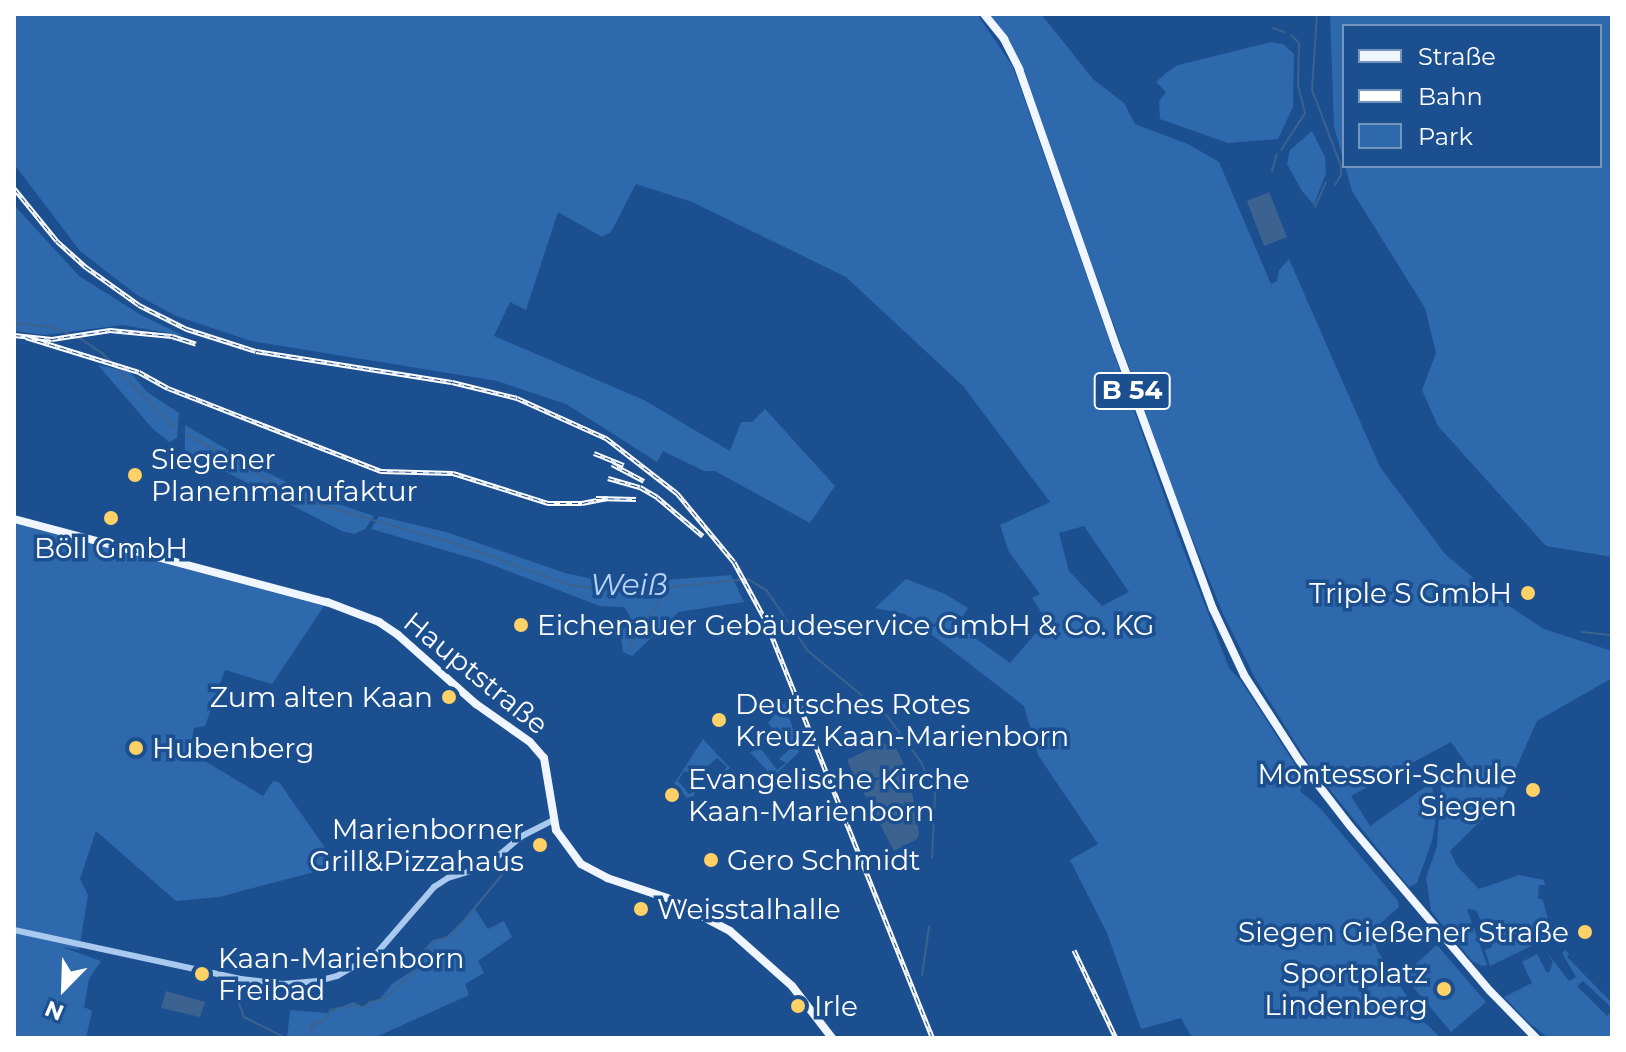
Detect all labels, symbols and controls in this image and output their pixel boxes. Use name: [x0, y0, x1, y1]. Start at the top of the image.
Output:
legend: [1342, 24, 1602, 168]
text: Straße: [1418, 42, 1496, 71]
text: Bahn: [1418, 82, 1483, 111]
text: Park: [1418, 122, 1473, 151]
road number: B 54: [1092, 369, 1172, 413]
place label: Siegener Planenmanufaktur: [151, 442, 418, 508]
marker: Siegener Planenmanufaktur: [126, 466, 144, 484]
marker: Böll GmbH: [102, 509, 120, 527]
place label: Böll GmbH: [34, 531, 188, 565]
water label: Weiß: [590, 567, 668, 603]
place label: Triple S GmbH: [1309, 576, 1512, 610]
marker: Triple S GmbH: [1519, 584, 1537, 602]
street label: Hauptstraße: [397, 605, 555, 741]
place label: Eichenauer Gebäudeservice GmbH & Co. KG: [537, 608, 1154, 642]
marker: Eichenauer Gebäudeservice GmbH & Co. KG: [512, 616, 530, 634]
place label: Zum alten Kaan: [210, 680, 433, 714]
place label: Deutsches Rotes Kreuz Kaan-Marienborn: [735, 687, 1069, 753]
marker: Zum alten Kaan: [440, 688, 458, 706]
marker: Deutsches Rotes Kreuz Kaan-Marienborn: [710, 711, 728, 729]
place label: Hubenberg: [152, 731, 314, 765]
marker: Hubenberg: [127, 739, 145, 757]
place label: Montessori-Schule Siegen: [1257, 757, 1517, 823]
place label: Evangelische Kirche Kaan-Marienborn: [688, 762, 970, 828]
marker: Montessori-Schule Siegen: [1524, 781, 1542, 799]
marker: Evangelische Kirche Kaan-Marienborn: [663, 786, 681, 804]
place label: Marienborner Grill&Pizzahaus: [309, 812, 524, 878]
marker: Marienborner Grill&Pizzahaus: [531, 836, 549, 854]
place label: Gero Schmidt: [727, 843, 920, 877]
marker: Gero Schmidt: [702, 851, 720, 869]
place label: Weisstalhalle: [657, 892, 841, 926]
marker: Weisstalhalle: [632, 900, 650, 918]
place label: Siegen Gießener Straße: [1238, 915, 1569, 949]
marker: Siegen Gießener Straße: [1576, 923, 1594, 941]
place label: Kaan-Marienborn Freibad: [218, 941, 464, 1007]
north arrow: [24, 948, 104, 1028]
place label: Sportplatz Lindenberg: [1264, 956, 1428, 1022]
marker: Kaan-Marienborn Freibad: [193, 965, 211, 983]
marker: Sportplatz Lindenberg: [1435, 980, 1453, 998]
place label: Irle: [814, 989, 858, 1023]
text: N: [41, 995, 68, 1026]
marker: Irle: [789, 997, 807, 1015]

